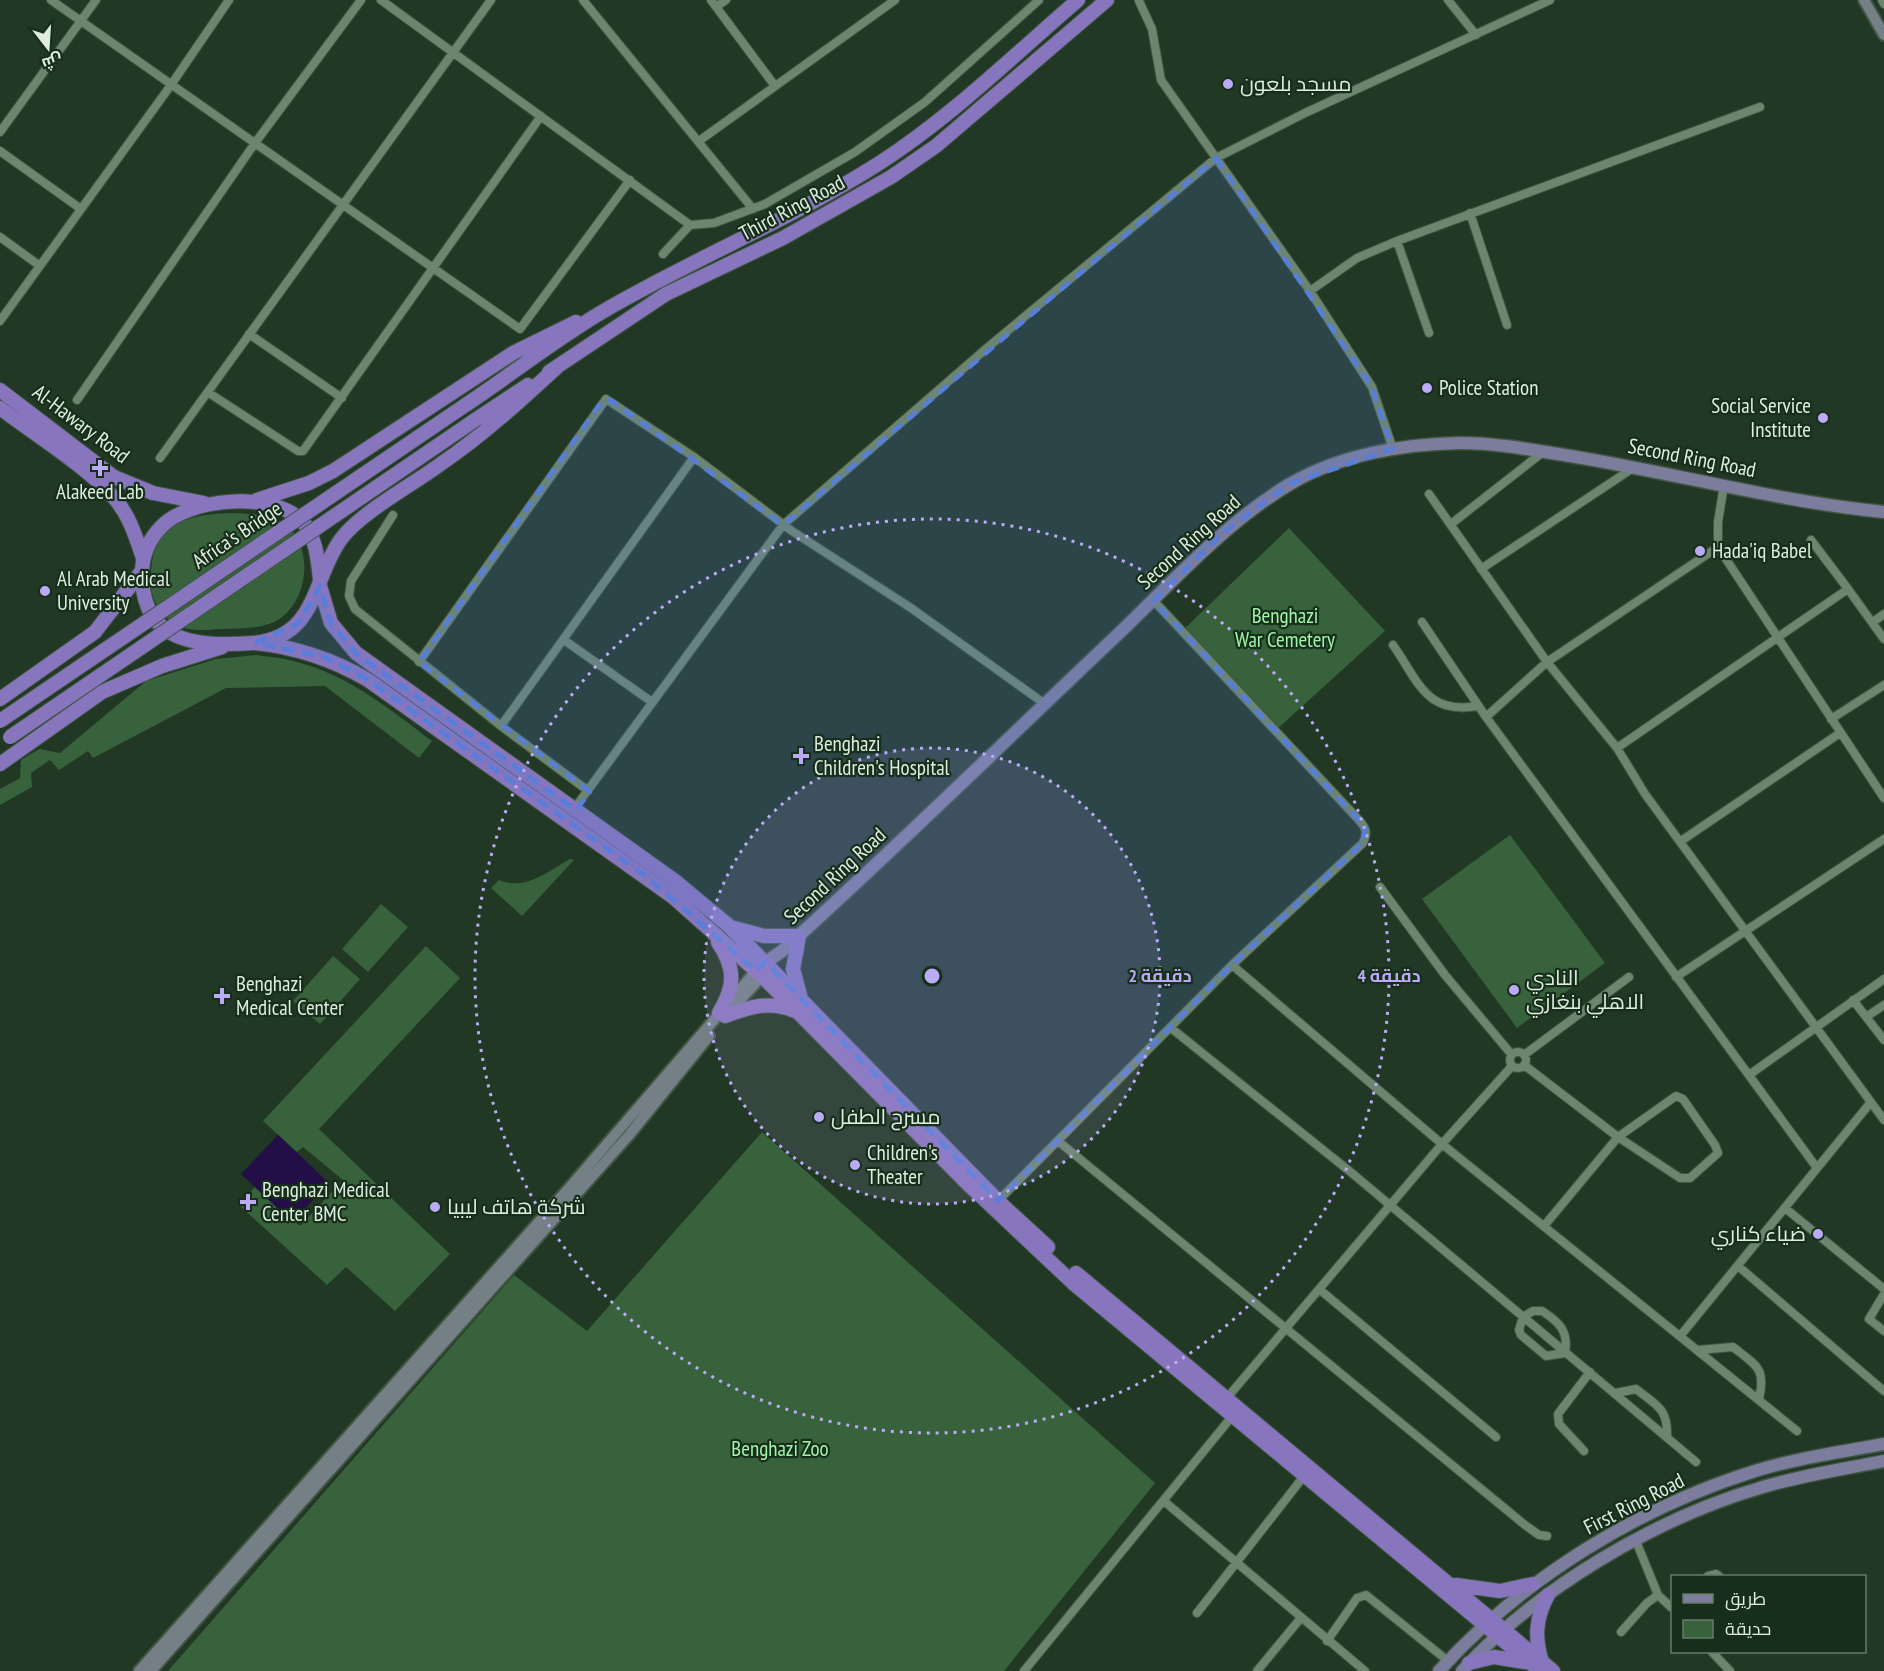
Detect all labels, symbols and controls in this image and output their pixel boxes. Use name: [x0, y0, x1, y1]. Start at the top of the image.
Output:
north arrow: [18, 18, 78, 78]
text: ش: [40, 50, 65, 75]
place label: مسجد بلعون: [1240, 70, 1351, 97]
marker: مسجد بلعون: [1221, 77, 1235, 91]
street label: Third Ring Road: [734, 168, 849, 247]
place label: Police Station: [1439, 374, 1538, 401]
street label: Al-Hawary Road: [27, 378, 135, 469]
marker: Police Station: [1420, 381, 1434, 395]
place label: Social Service Institute: [1711, 392, 1811, 443]
marker: Social Service Institute: [1816, 411, 1830, 425]
street label: Second Ring Road: [1626, 432, 1758, 483]
marker: Alakeed Lab: [91, 459, 109, 477]
place label: Alakeed Lab: [56, 478, 144, 505]
street label: Second Ring Road: [1131, 488, 1246, 595]
street label: Africa's Bridge: [187, 495, 287, 574]
place label: Hada'iq Babel: [1712, 537, 1812, 564]
marker: Hada'iq Babel: [1693, 544, 1707, 558]
place label: Al Arab Medical University: [57, 565, 170, 616]
marker: Al Arab Medical University: [38, 584, 52, 598]
park label: Benghazi War Cemetery: [1235, 602, 1335, 653]
place label: Benghazi Children's Hospital: [814, 730, 950, 781]
marker: Benghazi Children's Hospital: [792, 747, 810, 765]
street label: Second Ring Road: [778, 822, 891, 930]
text: 2 دقيقة: [1128, 964, 1192, 987]
text: 4 دقيقة: [1357, 964, 1421, 987]
place label: النادي الاهلي بنغازي: [1526, 964, 1644, 1018]
centre of rings: [922, 966, 942, 986]
place label: Benghazi Medical Center: [236, 970, 344, 1021]
marker: النادي الاهلي بنغازي: [1507, 983, 1521, 997]
marker: Benghazi Medical Center: [213, 987, 231, 1005]
place label: مسرح الطفل: [831, 1103, 940, 1131]
marker: مسرح الطفل: [812, 1110, 826, 1124]
place label: Children's Theater: [867, 1139, 938, 1190]
marker: Children's Theater: [848, 1158, 862, 1172]
place label: Benghazi Medical Center BMC: [262, 1176, 390, 1227]
marker: Benghazi Medical Center BMC: [239, 1193, 257, 1211]
place label: شركة هاتف ليبيا: [447, 1193, 586, 1220]
marker: شركة هاتف ليبيا: [428, 1200, 442, 1214]
place label: ضياء كناري: [1711, 1220, 1806, 1250]
marker: ضياء كناري: [1811, 1227, 1825, 1241]
park label: Benghazi Zoo: [731, 1435, 829, 1462]
street label: First Ring Road: [1579, 1467, 1689, 1540]
legend: [1671, 1575, 1866, 1653]
text: طريق: [1725, 1587, 1766, 1611]
text: حديقة: [1725, 1617, 1771, 1640]

